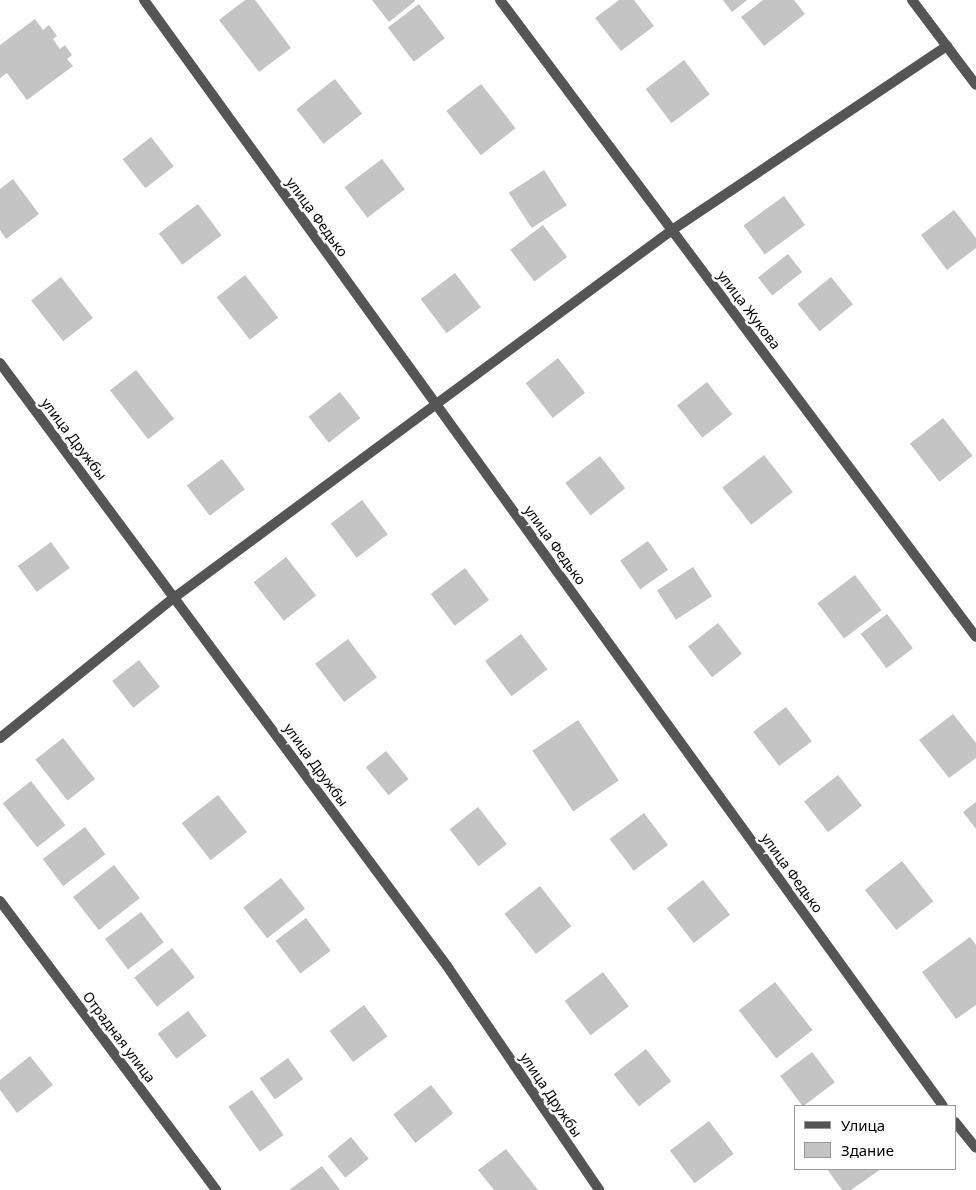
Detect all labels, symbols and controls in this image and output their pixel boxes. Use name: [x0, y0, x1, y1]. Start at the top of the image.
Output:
street label: улица Федько: [283, 174, 351, 260]
street label: улица Жукова: [714, 267, 784, 353]
street label: улица Дружбы: [38, 395, 110, 483]
street label: улица Федько: [521, 502, 589, 588]
street label: улица Дружбы: [280, 720, 352, 810]
street label: улица Федько: [758, 830, 826, 916]
street label: Отрадная улица: [79, 988, 159, 1086]
street label: улица Дружбы: [517, 1050, 585, 1140]
legend: [794, 1105, 956, 1170]
text: Улица: [841, 1115, 885, 1135]
text: Здание: [841, 1140, 894, 1160]

